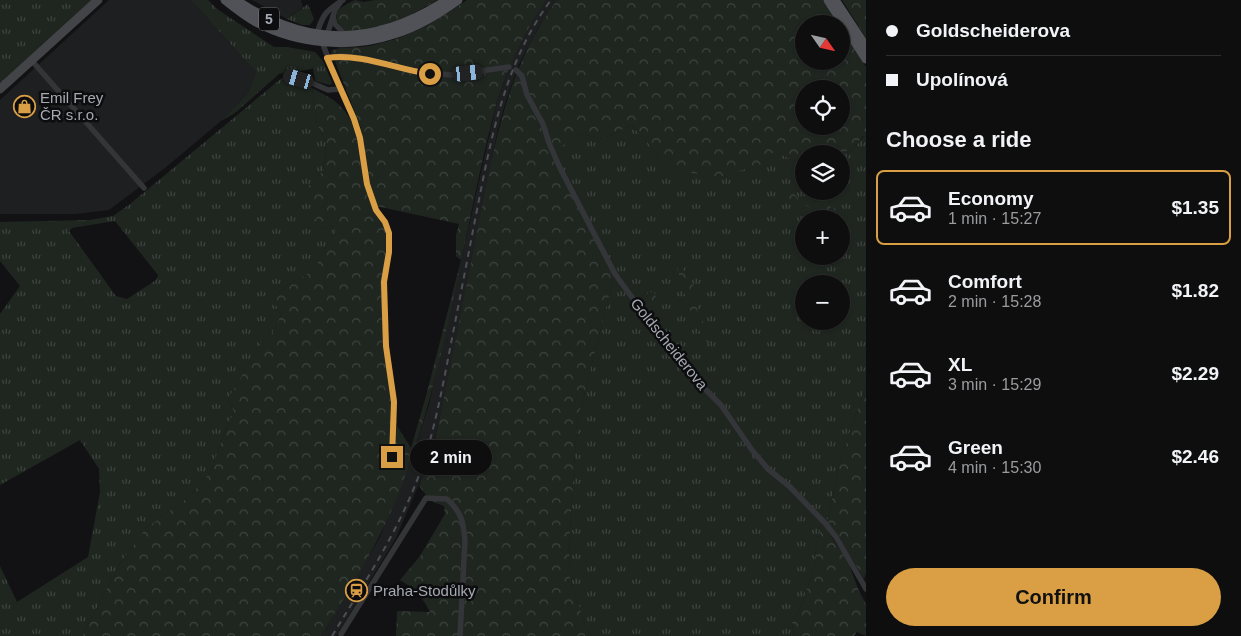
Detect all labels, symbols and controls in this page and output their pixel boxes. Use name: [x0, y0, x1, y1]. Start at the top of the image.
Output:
road number: 5: [259, 8, 279, 30]
north arrow: [795, 15, 850, 70]
map controls: [795, 15, 850, 330]
text: Goldscheiderova: [916, 20, 1070, 41]
route start: [419, 63, 441, 85]
car: [452, 64, 483, 82]
car: [282, 68, 315, 90]
text: Upolínová: [916, 69, 1008, 90]
button: locate: [795, 80, 850, 135]
place label: Emil Frey ČR s.r.o.: [40, 89, 104, 123]
shop icon: Emil Frey ČR s.r.o.: [12, 95, 36, 119]
text: Choose a ride: [886, 127, 1031, 152]
button: layers: [795, 145, 850, 200]
icon: car: [888, 185, 933, 230]
text: Economy: [948, 188, 1034, 209]
text: $1.35: [1171, 197, 1219, 218]
button: +: [795, 210, 850, 265]
text: 1 min · 15:27: [948, 210, 1041, 227]
icon: car: [888, 268, 933, 313]
text: Comfort: [948, 271, 1022, 292]
button: −: [795, 275, 850, 330]
text: $1.82: [1171, 280, 1219, 301]
text: 2 min · 15:28: [948, 293, 1041, 310]
street label: Goldscheiderova: [627, 295, 712, 393]
icon: car: [888, 351, 933, 396]
text: XL: [948, 354, 972, 375]
text: $2.29: [1171, 363, 1219, 384]
text: 3 min · 15:29: [948, 376, 1041, 393]
icon: car: [888, 434, 933, 479]
text: Green: [948, 437, 1003, 458]
callout: 2 min: [410, 440, 492, 474]
route end: [381, 446, 403, 468]
text: $2.46: [1171, 446, 1219, 467]
text: 2 min: [430, 449, 472, 466]
text: 4 min · 15:30: [948, 459, 1041, 476]
button: Confirm: [886, 568, 1221, 626]
station icon: Praha-Stodůlky: [345, 579, 369, 603]
place label: Praha-Stodůlky: [373, 582, 476, 599]

